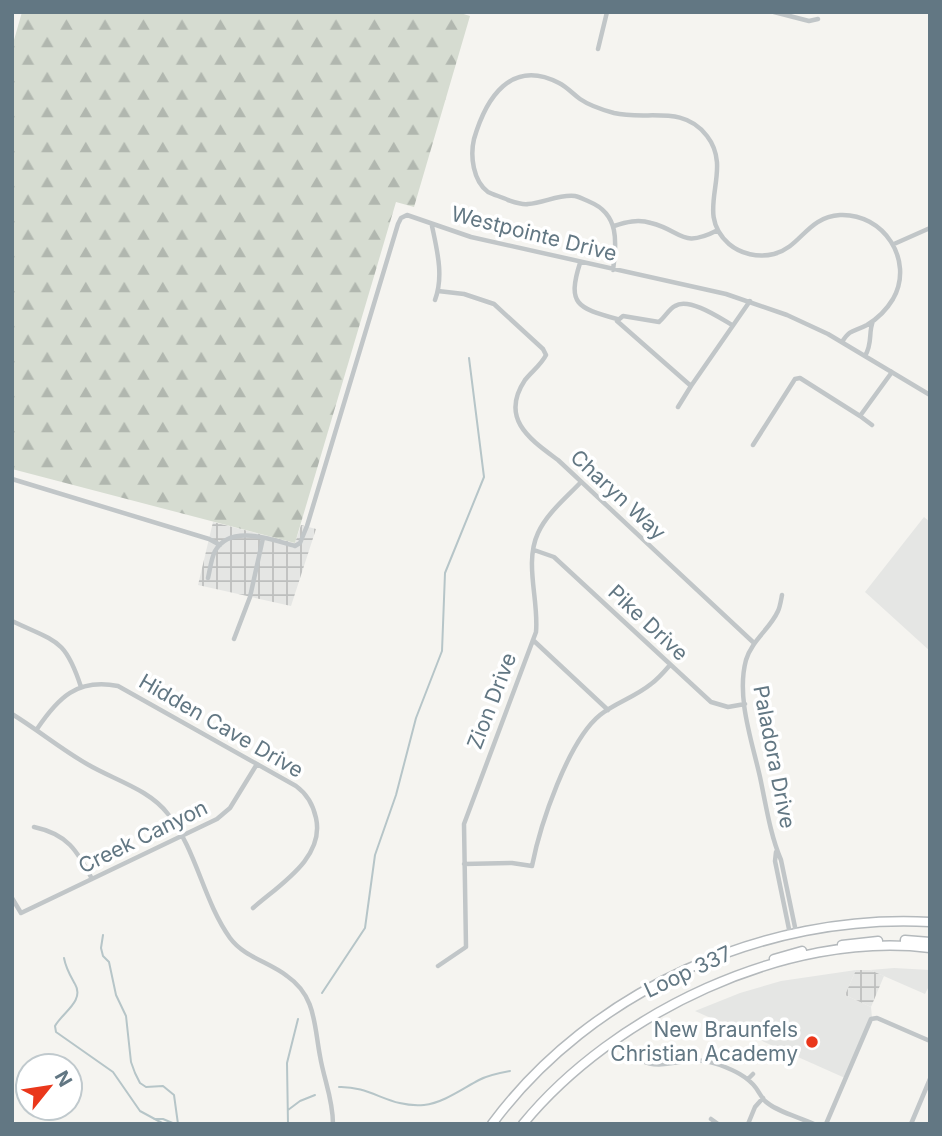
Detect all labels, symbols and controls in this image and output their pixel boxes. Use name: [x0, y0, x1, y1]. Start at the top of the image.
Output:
street label: Westpointe Drive: [449, 201, 619, 266]
street label: Charyn Way: [566, 444, 671, 545]
street label: Pike Drive: [603, 579, 693, 666]
street label: Zion Drive: [462, 649, 521, 753]
street label: Hidden Cave Drive: [135, 668, 308, 783]
street label: Paladora Drive: [748, 683, 801, 831]
street label: Creek Canyon: [74, 795, 211, 879]
street label: Loop 337: [640, 940, 736, 1003]
place label: New Braunfels Christian Academy: [610, 1017, 798, 1066]
marker: New Braunfels Christian Academy: [804, 1034, 820, 1050]
north arrow: [14, 1052, 84, 1122]
text: N: [50, 1067, 77, 1091]

